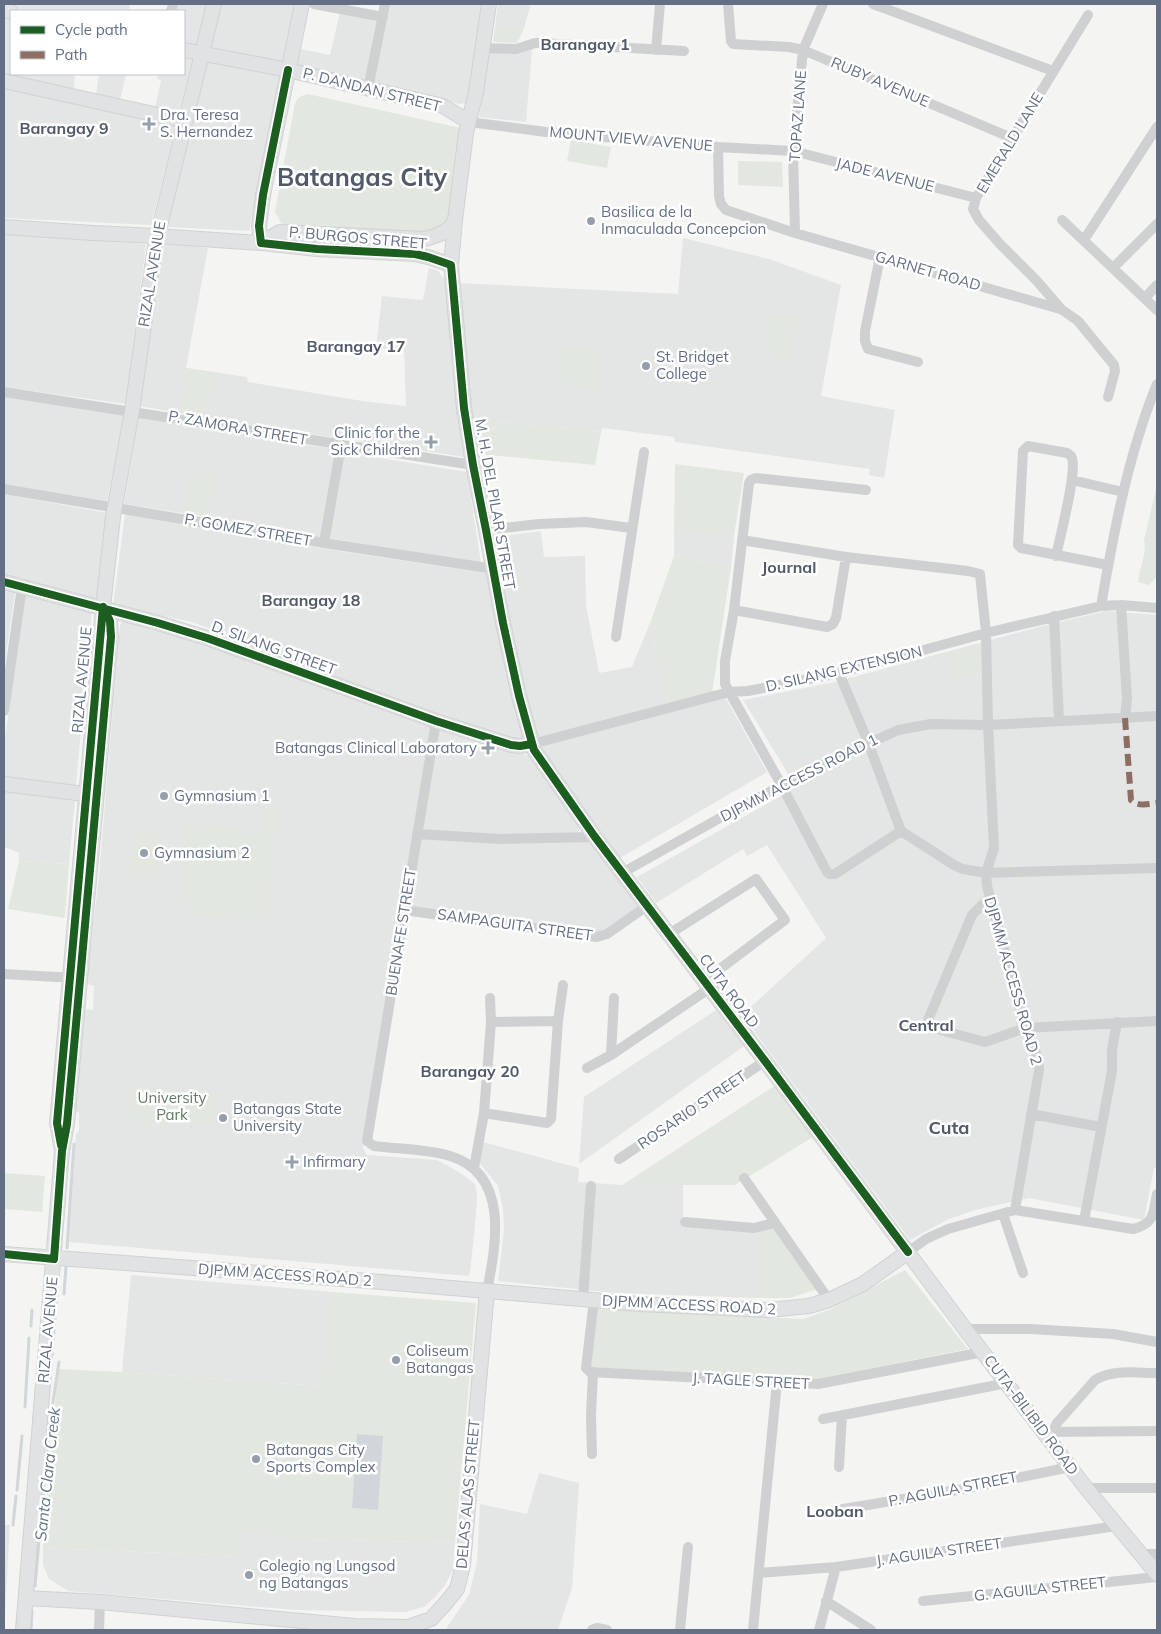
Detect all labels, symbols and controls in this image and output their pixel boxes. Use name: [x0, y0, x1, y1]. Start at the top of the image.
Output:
legend: [10, 10, 185, 75]
text: Cycle path: [55, 20, 128, 39]
district label: Barangay 1: [540, 34, 630, 54]
text: Path: [55, 45, 87, 64]
street label: RUBY AVENUE: [828, 52, 932, 111]
street label: P. DANDAN STREET: [301, 63, 443, 116]
street label: TOPAZ LANE: [785, 70, 810, 162]
street label: EMERALD LANE: [972, 89, 1047, 196]
place label: Dra. Teresa S. Hernandez: [160, 105, 253, 141]
marker: Dra. Teresa S. Hernandez: [142, 117, 156, 131]
district label: Barangay 9: [19, 118, 109, 138]
street label: MOUNT VIEW AVENUE: [549, 122, 714, 155]
street label: JADE AVENUE: [834, 153, 936, 196]
district label: Batangas City: [277, 161, 447, 192]
place label: Basilica de la Inmaculada Concepcion: [601, 202, 766, 238]
marker: Basilica de la Inmaculada Concepcion: [585, 215, 597, 227]
street label: RIZAL AVENUE: [134, 220, 169, 328]
street label: P. BURGOS STREET: [288, 222, 428, 253]
street label: GARNET ROAD: [873, 246, 983, 295]
district label: Barangay 17: [307, 336, 405, 356]
place label: St. Bridget College: [656, 347, 729, 383]
marker: St. Bridget College: [640, 360, 652, 372]
street label: P. ZAMORA STREET: [167, 406, 309, 449]
street label: M. H. DEL PILAR STREET: [471, 417, 520, 591]
place label: Clinic for the Sick Children: [331, 423, 420, 459]
marker: Clinic for the Sick Children: [424, 435, 438, 449]
street label: P. GOMEZ STREET: [183, 509, 313, 550]
district label: Journal: [762, 557, 816, 577]
district label: Barangay 18: [262, 590, 361, 610]
street label: D. SILANG STREET: [209, 616, 339, 679]
street label: RIZAL AVENUE: [67, 626, 96, 734]
street label: D. SILANG EXTENSION: [764, 641, 924, 696]
street label: DJPMM ACCESS ROAD 1: [717, 730, 881, 826]
place label: Batangas Clinical Laboratory: [275, 738, 477, 757]
marker: Batangas Clinical Laboratory: [481, 741, 495, 755]
place label: Gymnasium 1: [174, 786, 270, 805]
marker: Gymnasium 1: [158, 790, 170, 802]
place label: Gymnasium 2: [154, 843, 250, 862]
marker: Gymnasium 2: [138, 847, 150, 859]
street label: BUENAFE STREET: [381, 867, 420, 997]
street label: DJPMM ACCESS ROAD 2: [980, 894, 1047, 1067]
street label: SAMPAGUITA STREET: [436, 904, 594, 945]
street label: CUTA ROAD: [695, 950, 763, 1032]
district label: Central: [898, 1015, 954, 1035]
district label: Barangay 20: [421, 1061, 519, 1081]
street label: ROSARIO STREET: [634, 1066, 750, 1153]
park label: University Park: [137, 1088, 207, 1124]
place label: Batangas State University: [233, 1099, 342, 1135]
marker: Batangas State University: [217, 1112, 229, 1124]
district label: Cuta: [929, 1116, 969, 1139]
place label: Infirmary: [303, 1152, 366, 1171]
marker: Infirmary: [285, 1155, 299, 1169]
street label: DJPMM ACCESS ROAD 2: [197, 1259, 373, 1290]
street label: RIZAL AVENUE: [33, 1276, 62, 1384]
street label: DJPMM ACCESS ROAD 2: [602, 1290, 777, 1319]
place label: Coliseum Batangas: [406, 1341, 474, 1377]
street label: CUTA-BILIBID ROAD: [980, 1351, 1083, 1479]
marker: Coliseum Batangas: [390, 1354, 402, 1366]
street label: J. TAGLE STREET: [692, 1368, 810, 1393]
water label: Santa Clara Creek: [30, 1405, 64, 1542]
street label: DELAS ALAS STREET: [451, 1418, 484, 1570]
place label: Batangas City Sports Complex: [266, 1440, 376, 1476]
marker: Batangas City Sports Complex: [250, 1453, 262, 1465]
street label: P. AGUILA STREET: [887, 1467, 1019, 1510]
district label: Looban: [806, 1501, 864, 1521]
street label: J. AGUILA STREET: [875, 1533, 1003, 1570]
place label: Colegio ng Lungsod ng Batangas: [259, 1556, 395, 1592]
marker: Colegio ng Lungsod ng Batangas: [243, 1569, 255, 1581]
street label: G. AGUILA STREET: [973, 1572, 1107, 1605]

